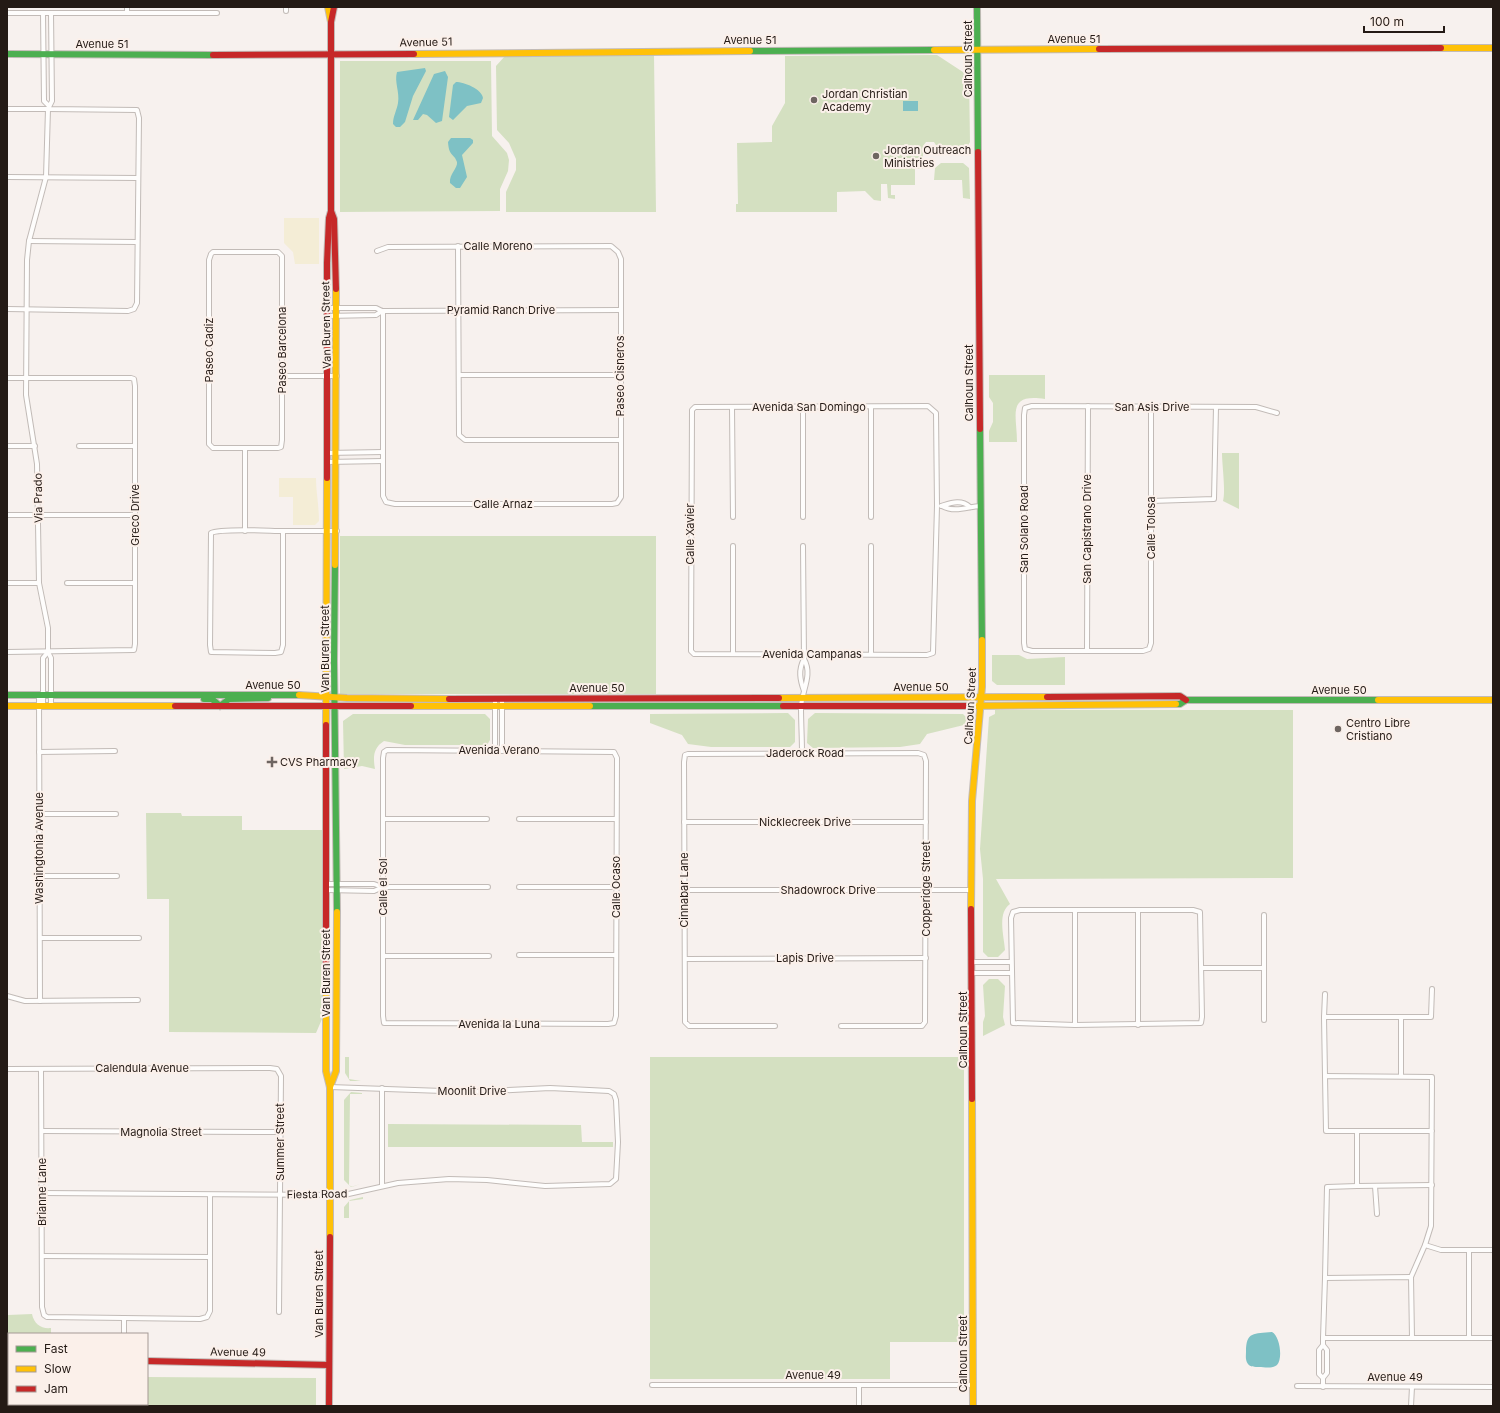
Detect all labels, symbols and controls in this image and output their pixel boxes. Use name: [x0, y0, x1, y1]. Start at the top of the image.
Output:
scale bar: [1364, 8, 1444, 34]
text: 100 m: [1370, 14, 1404, 29]
street label: Calhoun Street: [961, 20, 975, 98]
street label: Avenue 51: [1048, 32, 1100, 46]
street label: Avenue 51: [724, 33, 776, 47]
street label: Avenue 51: [399, 35, 453, 49]
street label: Avenue 51: [76, 37, 128, 51]
place label: Jordan Christian Academy: [822, 87, 908, 114]
marker: Jordan Christian Academy: [809, 95, 819, 105]
place label: Jordan Outreach Ministries: [884, 143, 971, 170]
marker: Jordan Outreach Ministries: [871, 151, 881, 161]
street label: Calle Moreno: [463, 239, 533, 253]
street label: Van Buren Street: [318, 281, 334, 369]
street label: Pyramid Ranch Drive: [447, 303, 555, 317]
street label: Paseo Barcelona: [275, 306, 289, 394]
street label: Paseo Cadiz: [202, 318, 216, 382]
street label: Paseo Cisneros: [613, 335, 627, 416]
street label: Calhoun Street: [962, 344, 976, 422]
street label: Avenida San Domingo: [752, 400, 866, 414]
street label: San Asis Drive: [1114, 400, 1190, 414]
street label: Via Prado: [31, 472, 45, 523]
street label: San Capistrano Drive: [1080, 474, 1094, 584]
street label: Greco Drive: [128, 484, 142, 546]
street label: San Solano Road: [1017, 485, 1031, 573]
street label: Calle Tolosa: [1144, 496, 1158, 560]
street label: Calle Arnaz: [473, 497, 533, 511]
street label: Calle Xavier: [683, 503, 697, 565]
street label: Van Buren Street: [318, 605, 332, 693]
street label: Avenida Campanas: [762, 647, 862, 661]
street label: Calhoun Street: [961, 667, 979, 745]
street label: Avenue 50: [245, 678, 301, 692]
street label: Avenue 50: [893, 680, 949, 694]
street label: Avenue 50: [569, 681, 625, 695]
street label: Avenue 50: [1311, 683, 1367, 697]
place label: Centro Libre Cristiano: [1346, 716, 1410, 743]
marker: Centro Libre Cristiano: [1333, 724, 1343, 734]
street label: Avenida Verano: [458, 743, 540, 757]
street label: Jaderock Road: [766, 746, 844, 760]
place label: CVS Pharmacy: [280, 755, 358, 769]
marker: CVS Pharmacy: [267, 757, 277, 767]
street label: Washingtonia Avenue: [32, 792, 46, 904]
street label: Nicklecreek Drive: [759, 815, 851, 829]
street label: Copperidge Street: [919, 841, 933, 937]
street label: Cinnabar Lane: [677, 852, 691, 928]
street label: Calle Ocaso: [609, 855, 623, 918]
street label: Calle el Sol: [376, 858, 390, 916]
street label: Shadowrock Drive: [780, 883, 876, 897]
street label: Van Buren Street: [319, 929, 333, 1017]
street label: Lapis Drive: [776, 951, 834, 965]
street label: Calhoun Street: [956, 991, 970, 1069]
street label: Avenida la Luna: [458, 1017, 540, 1031]
street label: Calendula Avenue: [95, 1061, 189, 1075]
street label: Moonlit Drive: [438, 1084, 506, 1098]
street label: Summer Street: [273, 1103, 287, 1181]
street label: Magnolia Street: [120, 1125, 202, 1139]
street label: Brianne Lane: [35, 1158, 49, 1226]
street label: Fiesta Road: [286, 1186, 348, 1202]
street label: Van Buren Street: [312, 1250, 326, 1338]
street label: Calhoun Street: [956, 1315, 970, 1393]
legend: [8, 1333, 148, 1405]
text: Fast: [44, 1341, 68, 1356]
street label: Avenue 49: [210, 1345, 266, 1359]
text: Slow: [44, 1361, 72, 1376]
street label: Avenue 49: [785, 1368, 841, 1382]
street label: Avenue 49: [1367, 1370, 1423, 1384]
text: Jam: [44, 1381, 68, 1396]

